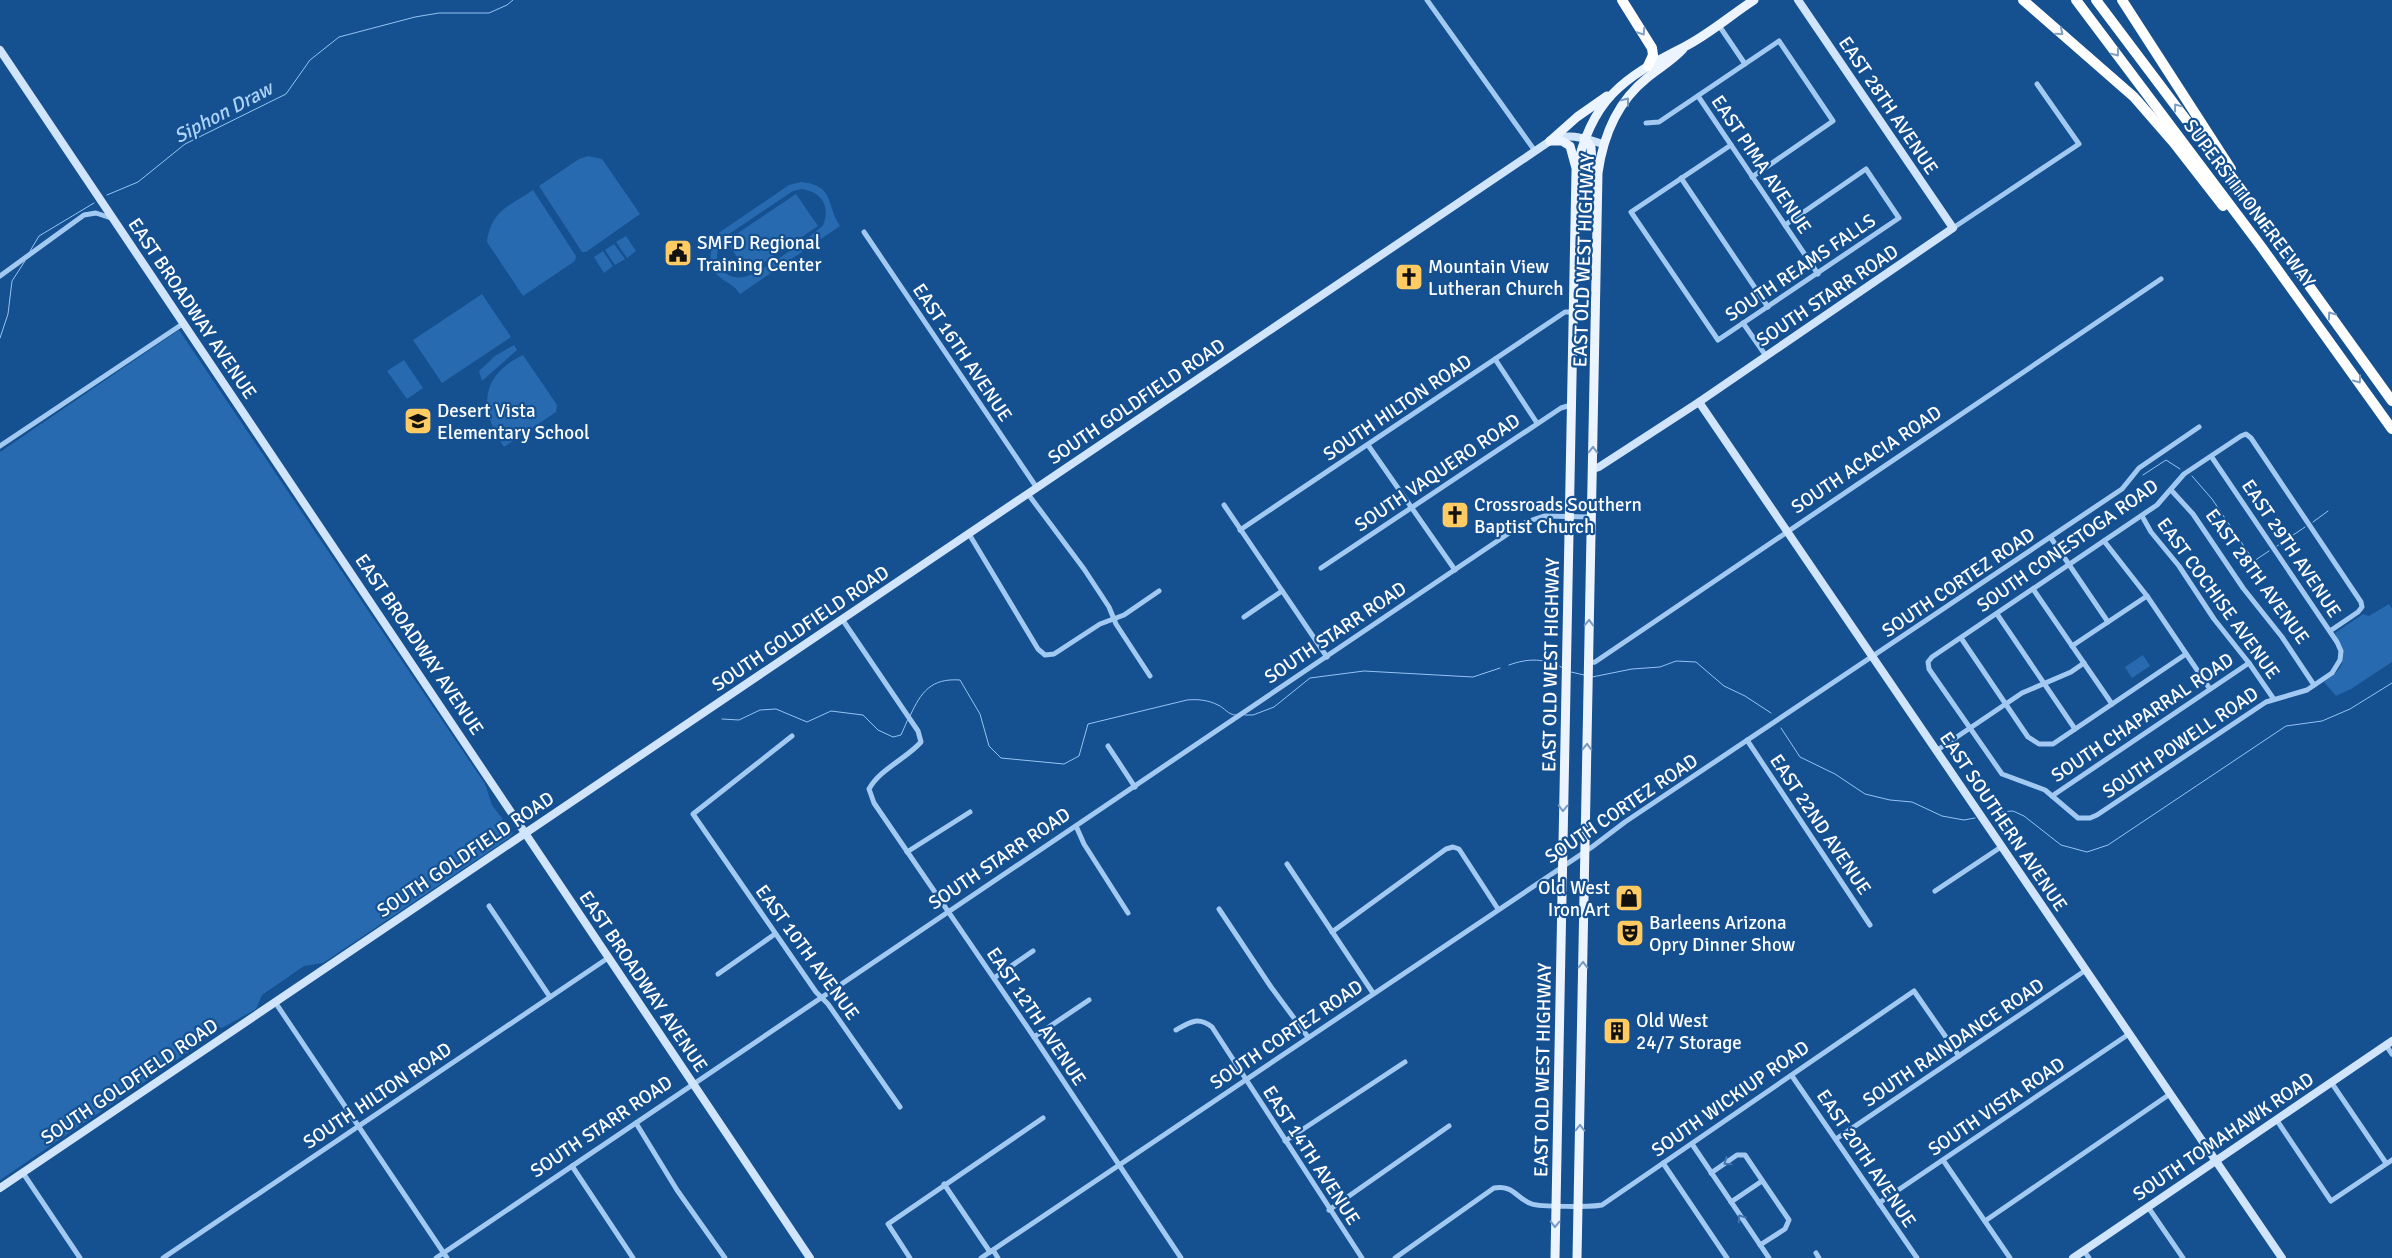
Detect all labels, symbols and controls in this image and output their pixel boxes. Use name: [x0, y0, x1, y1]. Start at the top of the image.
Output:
one-way arrow: [1636, 26, 1646, 35]
one-way arrow: [2054, 26, 2063, 35]
street label: EAST 28TH AVENUE: [1833, 32, 1943, 179]
one-way arrow: [2110, 47, 2119, 57]
water label: Siphon Draw: [170, 75, 279, 149]
street label: EAST PIMA AVENUE: [1706, 91, 1816, 238]
one-way arrow: [1620, 98, 1628, 107]
one-way arrow: [2174, 104, 2182, 113]
street label: SUPERSTITION FREEWAY: [2178, 115, 2321, 293]
street label: EAST OLD WEST HIGHWAY: [1568, 152, 1600, 368]
street label: SOUTH REAMS FALLS: [1721, 209, 1880, 327]
street label: EAST BROADWAY AVENUE: [123, 213, 262, 404]
place label: SMFD Regional Training Center: [697, 231, 821, 277]
public building icon: SMFD Regional Training Center: [663, 238, 693, 268]
street label: SOUTH STARR ROAD: [1752, 239, 1903, 352]
place label: Mountain View Lutheran Church: [1428, 255, 1564, 301]
church icon: Mountain View Lutheran Church: [1394, 262, 1424, 292]
street label: EAST 16TH AVENUE: [907, 279, 1017, 426]
one-way arrow: [2328, 311, 2337, 321]
street label: SOUTH GOLDFIELD ROAD: [1043, 334, 1230, 470]
street label: SOUTH HILTON ROAD: [1319, 349, 1476, 466]
one-way arrow: [2352, 374, 2361, 384]
place label: Desert Vista Elementary School: [437, 399, 590, 445]
street label: SOUTH ACACIA ROAD: [1787, 401, 1946, 519]
school or university icon: Desert Vista Elementary School: [403, 406, 433, 436]
street label: SOUTH VAQUERO ROAD: [1350, 409, 1525, 537]
one-way arrow: [1588, 446, 1598, 454]
street label: SOUTH CONESTOGA ROAD: [1972, 474, 2163, 618]
street label: EAST 29TH AVENUE: [2236, 475, 2346, 622]
place label: Crossroads Southern Baptist Church: [1474, 493, 1642, 539]
church icon: Crossroads Southern Baptist Church: [1440, 500, 1470, 530]
street label: EAST 28TH AVENUE: [2200, 504, 2314, 649]
street label: EAST COCHISE AVENUE: [2152, 513, 2285, 684]
street label: SOUTH CORTEZ ROAD: [1878, 523, 2040, 643]
street label: EAST BROADWAY AVENUE: [350, 549, 489, 740]
street label: EAST OLD WEST HIGHWAY: [1537, 557, 1565, 772]
street label: SOUTH GOLDFIELD ROAD: [707, 561, 894, 697]
street label: SOUTH STARR ROAD: [1260, 576, 1411, 689]
one-way arrow: [1584, 619, 1595, 627]
street label: SOUTH CHAPARRAL ROAD: [2047, 648, 2238, 788]
street label: SOUTH POWELL ROAD: [2098, 682, 2263, 804]
street label: EAST SOUTHERN AVENUE: [1934, 727, 2072, 916]
one-way arrow: [1582, 743, 1592, 750]
street label: SOUTH CORTEZ ROAD: [1541, 749, 1703, 869]
street label: EAST 22ND AVENUE: [1764, 750, 1876, 899]
street label: SOUTH GOLDFIELD ROAD: [372, 787, 559, 923]
street label: SOUTH STARR ROAD: [924, 802, 1075, 915]
one-way arrow: [1558, 804, 1568, 812]
place label: Old West Iron Art: [1538, 876, 1610, 922]
street label: EAST 10TH AVENUE: [750, 880, 864, 1025]
shop icon: Old West Iron Art: [1614, 883, 1644, 913]
street label: EAST BROADWAY AVENUE: [574, 886, 713, 1077]
place label: Barleens Arizona Opry Dinner Show: [1649, 911, 1796, 957]
theatre icon: Barleens Arizona Opry Dinner Show: [1615, 918, 1645, 948]
street label: EAST 12TH AVENUE: [981, 943, 1091, 1090]
one-way arrow: [1577, 961, 1588, 969]
street label: EAST OLD WEST HIGHWAY: [1529, 962, 1557, 1177]
street label: SOUTH RAINDANCE ROAD: [1858, 973, 2049, 1113]
street label: SOUTH CORTEZ ROAD: [1206, 975, 1368, 1095]
place label: Old West 24/7 Storage: [1636, 1009, 1742, 1055]
street label: SOUTH GOLDFIELD ROAD: [36, 1014, 223, 1150]
building icon: Old West 24/7 Storage: [1602, 1016, 1632, 1046]
street label: SOUTH WICKIUP ROAD: [1647, 1035, 1814, 1162]
street label: SOUTH HILTON ROAD: [299, 1037, 456, 1154]
street label: SOUTH VISTA ROAD: [1924, 1052, 2070, 1161]
street label: SOUTH TOMAHAWK ROAD: [2128, 1067, 2319, 1206]
street label: SOUTH STARR ROAD: [526, 1070, 677, 1183]
street label: EAST 14TH AVENUE: [1257, 1081, 1365, 1230]
street label: EAST 20TH AVENUE: [1811, 1085, 1921, 1232]
one-way arrow: [1574, 1123, 1585, 1131]
one-way arrow: [1724, 1156, 1733, 1165]
one-way arrow: [1738, 1214, 1747, 1223]
one-way arrow: [1550, 1220, 1561, 1228]

